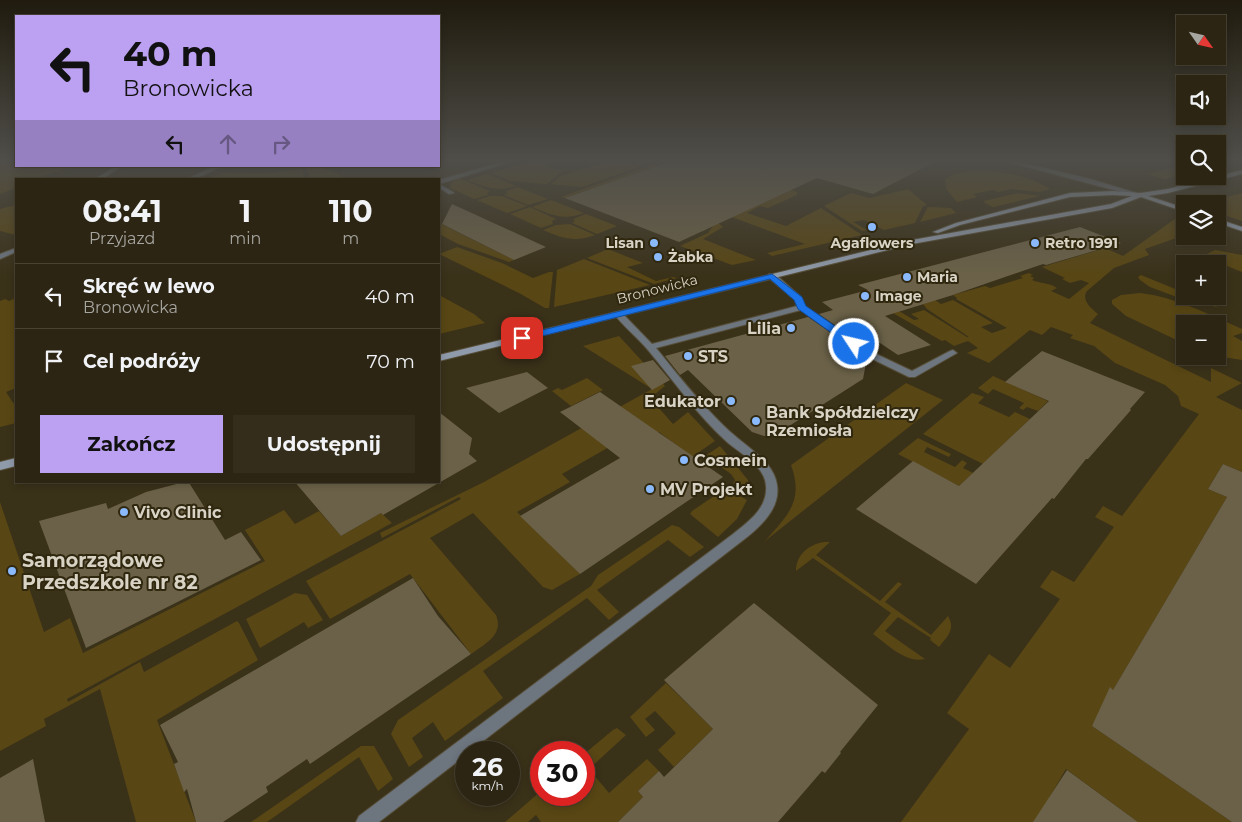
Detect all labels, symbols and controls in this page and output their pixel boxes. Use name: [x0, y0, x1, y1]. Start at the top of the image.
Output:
north arrow: [1176, 15, 1226, 65]
map controls: [1176, 15, 1226, 365]
text: 40 m: [123, 32, 218, 75]
icon: left: [40, 35, 105, 100]
text: Bronowicka: [123, 75, 254, 102]
button: sound: [1176, 75, 1226, 125]
icon: left: [161, 130, 189, 158]
icon: ahead: [214, 130, 242, 158]
icon: right: [267, 130, 295, 158]
button: search: [1176, 135, 1226, 185]
text: 08:41: [82, 193, 162, 230]
text: 1: [240, 193, 251, 230]
text: 110: [329, 193, 373, 230]
button: layers: [1176, 195, 1226, 245]
marker: Agaflowers: [866, 221, 878, 233]
text: Przyjazd: [89, 229, 155, 248]
text: min: [229, 229, 261, 248]
text: m: [342, 229, 359, 248]
place label: Lisan: [606, 234, 644, 252]
place label: Agaflowers: [830, 234, 914, 252]
place label: Retro 1991: [1045, 234, 1118, 252]
marker: Lisan: [648, 237, 660, 249]
marker: Retro 1991: [1029, 237, 1041, 249]
place label: Żabka: [668, 248, 713, 266]
marker: Żabka: [652, 251, 664, 263]
button: +: [1176, 255, 1226, 305]
place label: Maria: [917, 268, 958, 286]
street label: Bronowicka: [614, 270, 700, 308]
marker: Maria: [901, 271, 913, 283]
text: Skręć w lewo: [83, 275, 215, 298]
icon: left: [40, 282, 68, 310]
text: 40 m: [365, 285, 415, 308]
place label: Image: [875, 287, 922, 305]
marker: Image: [859, 290, 871, 302]
text: Bronowicka: [83, 298, 178, 317]
button: −: [1176, 315, 1226, 365]
pin: [501, 317, 543, 359]
position arrow: [827, 317, 879, 369]
place label: Lilia: [747, 319, 781, 338]
marker: Lilia: [785, 322, 797, 334]
icon: arrive: [508, 324, 536, 352]
icon: arrive: [40, 347, 68, 375]
place label: STS: [698, 347, 728, 366]
text: Cel podróży: [83, 350, 200, 373]
text: 70 m: [366, 350, 415, 373]
marker: STS: [682, 350, 694, 362]
place label: Edukator: [644, 392, 721, 411]
marker: Edukator: [725, 395, 737, 407]
place label: Bank Spółdzielczy Rzemiosła: [766, 403, 919, 440]
button: Zakończ: [40, 415, 223, 473]
button: Udostępnij: [233, 415, 415, 473]
marker: Bank Spółdzielczy Rzemiosła: [750, 415, 762, 427]
place label: Cosmein: [694, 451, 767, 470]
marker: Cosmein: [678, 454, 690, 466]
place label: MV Projekt: [660, 480, 753, 499]
marker: MV Projekt: [644, 483, 656, 495]
place label: Vivo Clinic: [133, 503, 222, 522]
marker: Vivo Clinic: [118, 506, 130, 518]
place label: Samorządowe Przedszkole nr 82: [22, 549, 198, 594]
marker: Samorządowe Przedszkole nr 82: [6, 565, 18, 577]
speed limit sign: 30: [530, 741, 595, 806]
text: 26: [472, 752, 503, 782]
text: km/h: [471, 778, 504, 793]

